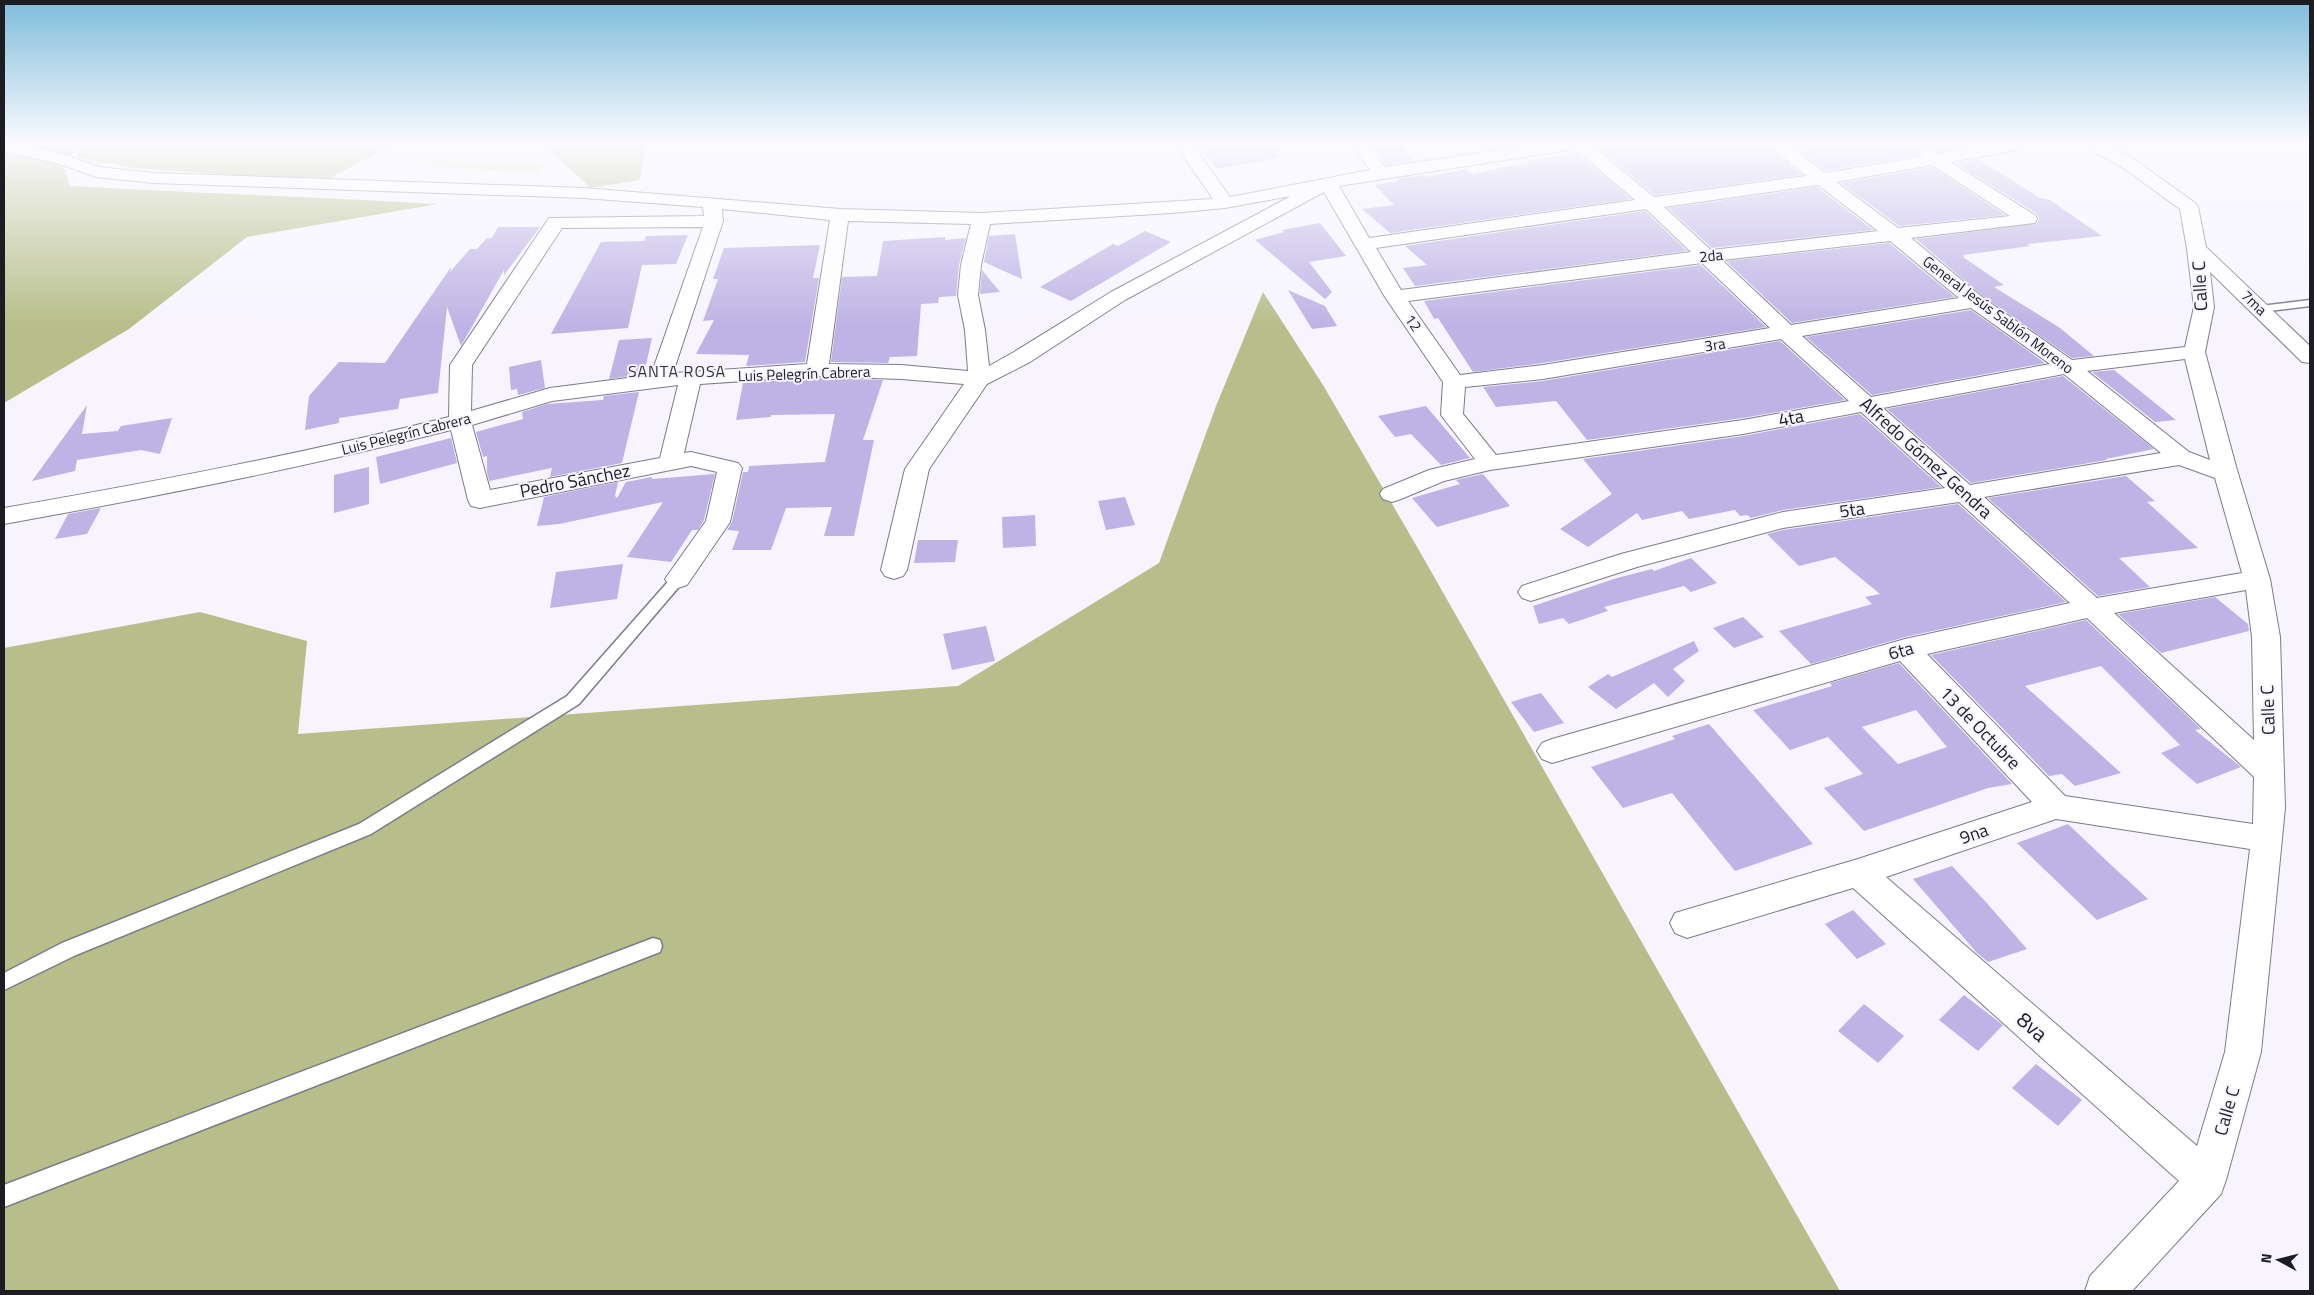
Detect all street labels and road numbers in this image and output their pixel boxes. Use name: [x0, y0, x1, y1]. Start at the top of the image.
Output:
street label: 2da: [1698, 243, 1724, 268]
street label: General Jesús Sablón Moreno: [1918, 250, 2079, 379]
street label: Calle C: [2185, 260, 2214, 312]
street label: 7ma: [2236, 284, 2273, 321]
street label: 12: [1399, 309, 1428, 336]
street label: 3ra: [1703, 331, 1728, 358]
street label: Luis Pelegrín Cabrera: [737, 360, 871, 387]
street label: Alfredo Gómez Gendra: [1854, 391, 1999, 525]
street label: 4ta: [1776, 402, 1806, 433]
street label: Luis Pelegrín Cabrera: [339, 406, 473, 461]
street label: Pedro Sánchez: [517, 457, 632, 504]
street label: 5ta: [1837, 494, 1866, 525]
street label: 6ta: [1885, 634, 1917, 667]
street label: 13 de Octubre: [1934, 680, 2027, 775]
street label: Calle C: [2253, 684, 2282, 735]
street label: 9na: [1956, 816, 1992, 851]
street label: 8va: [2010, 1004, 2056, 1049]
street label: Calle C: [2207, 1083, 2246, 1139]

